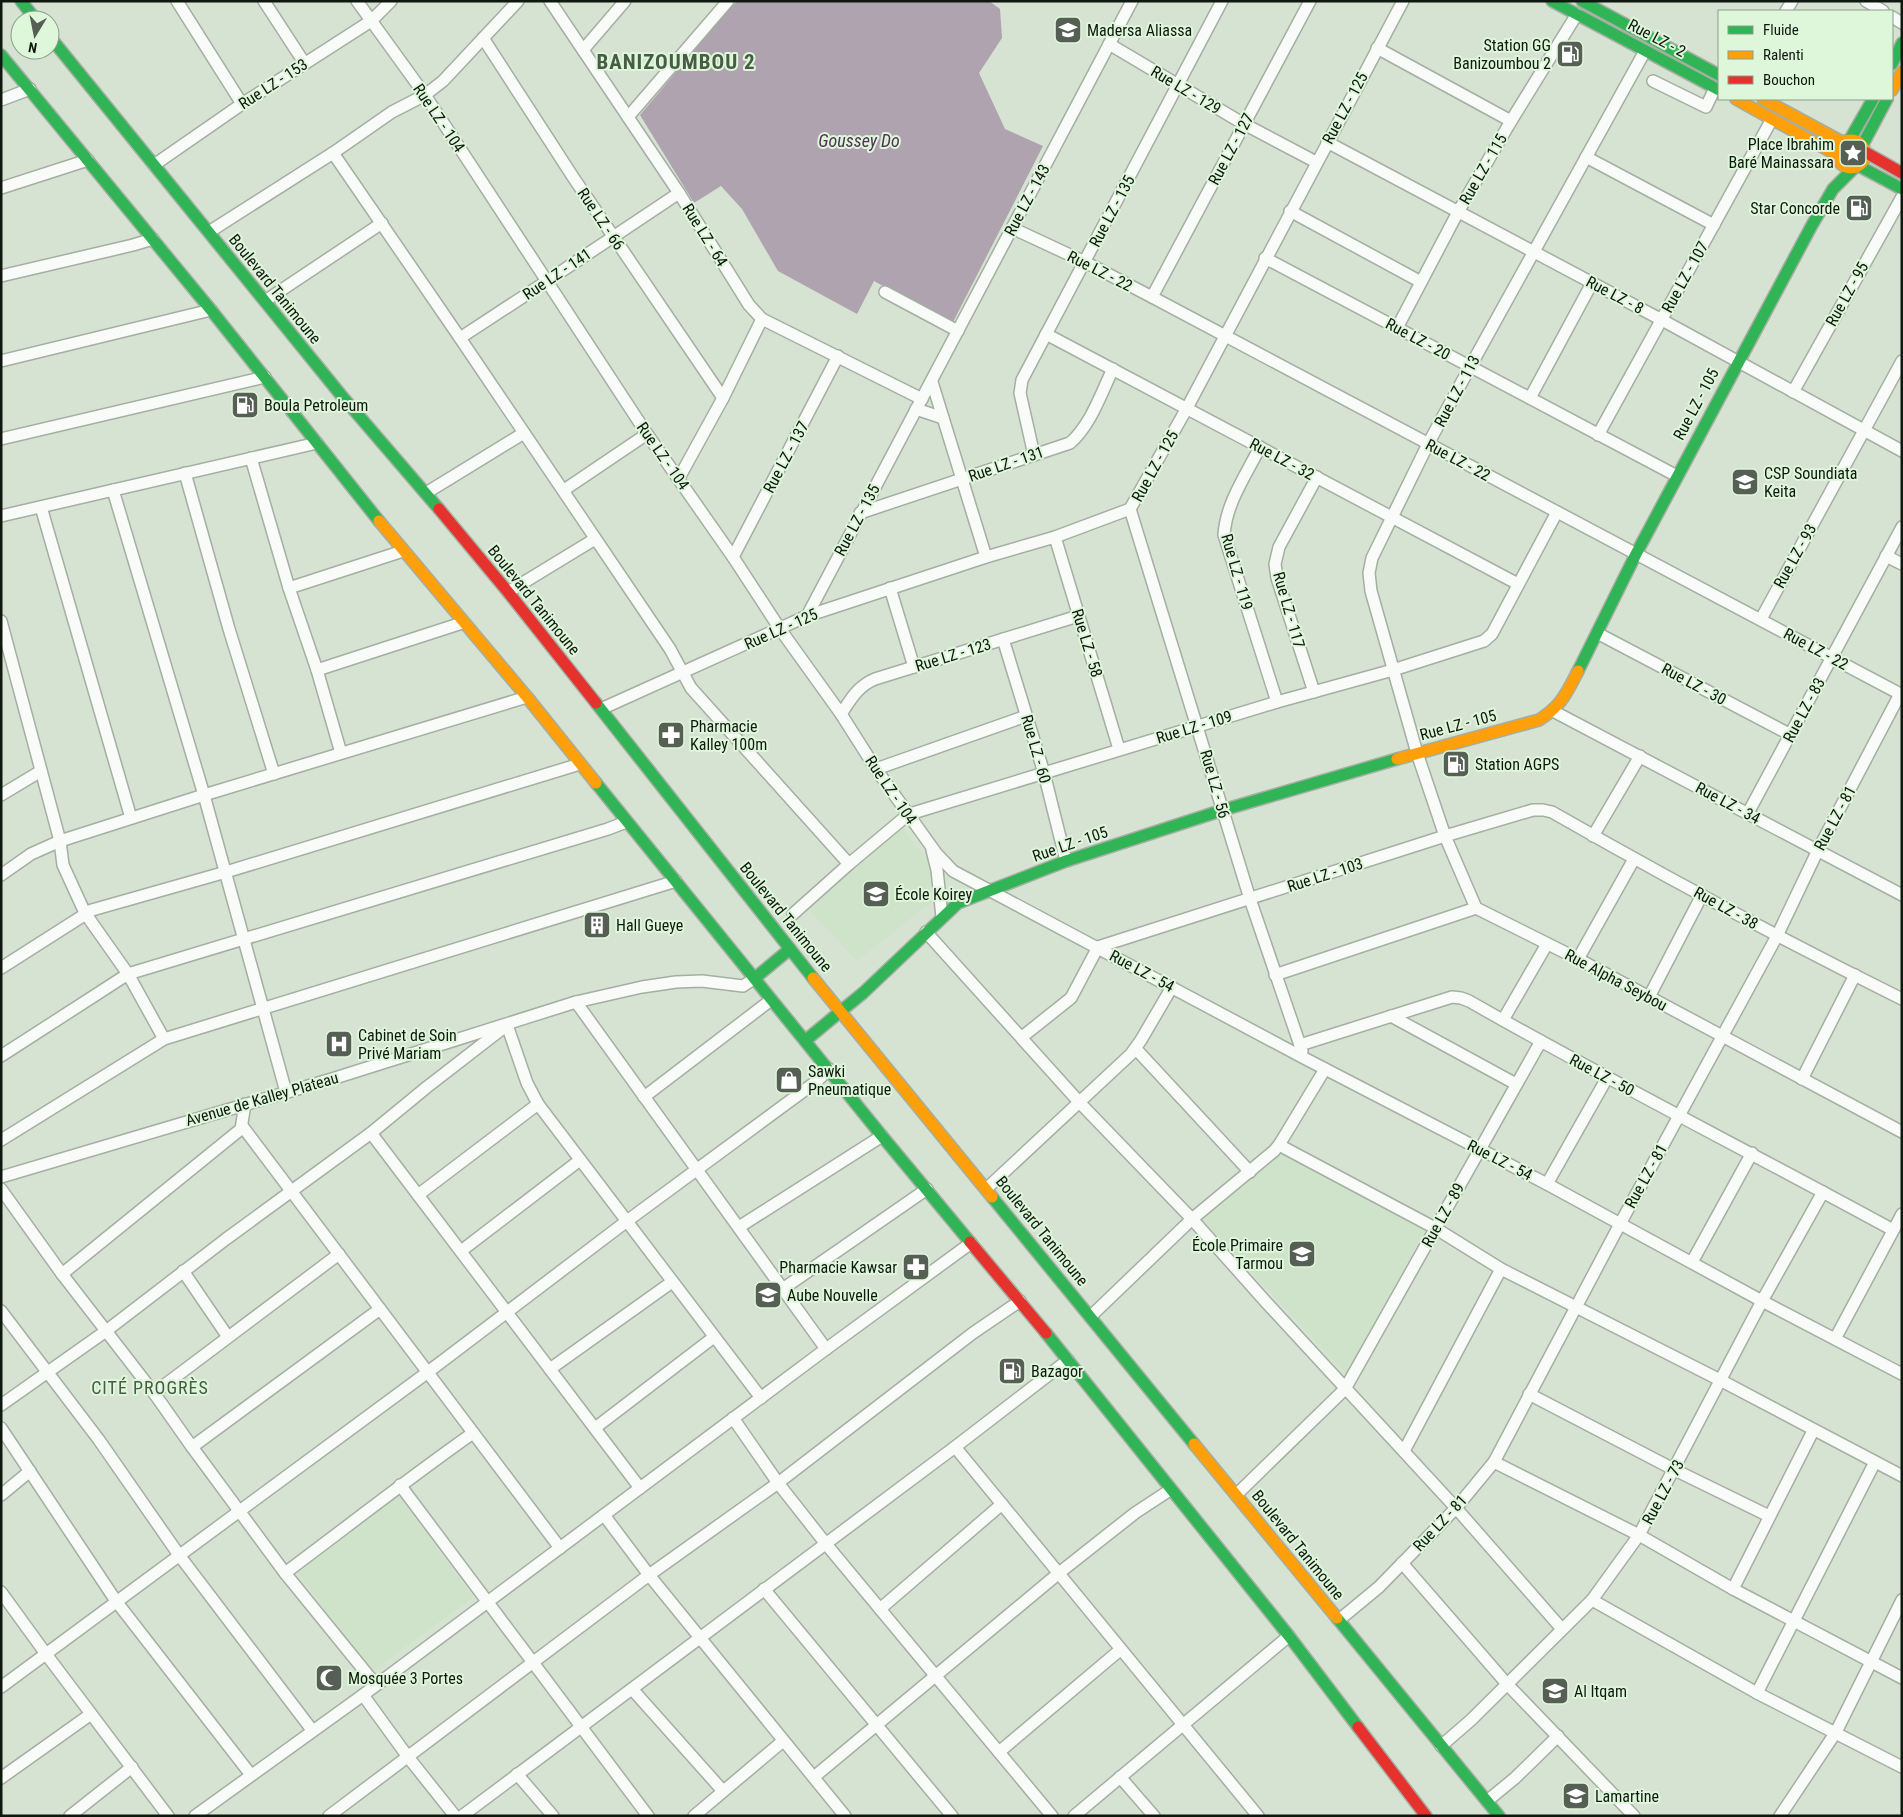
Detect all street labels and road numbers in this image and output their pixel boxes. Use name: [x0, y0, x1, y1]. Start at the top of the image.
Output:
street label: Rue LZ - 2: [1625, 15, 1689, 61]
street label: Rue LZ - 153: [235, 55, 311, 113]
street label: Rue LZ - 129: [1148, 62, 1224, 118]
street label: Rue LZ - 125: [1318, 69, 1372, 147]
street label: Rue LZ - 104: [409, 80, 469, 156]
street label: Rue LZ - 127: [1204, 110, 1258, 188]
street label: Rue LZ - 115: [1455, 130, 1511, 208]
street label: Rue LZ - 143: [1000, 161, 1054, 239]
street label: Rue LZ - 135: [1085, 172, 1139, 250]
street label: Rue LZ - 66: [573, 184, 629, 254]
street label: Rue LZ - 64: [678, 200, 732, 270]
street label: Boulevard Tanimoune: [225, 230, 325, 348]
street label: Rue LZ - 107: [1658, 238, 1712, 316]
street label: Rue LZ - 141: [519, 244, 595, 304]
street label: Rue LZ - 22: [1064, 247, 1136, 296]
street label: Rue LZ - 95: [1822, 258, 1872, 329]
street label: Rue LZ - 8: [1583, 272, 1647, 318]
street label: Rue LZ - 20: [1382, 314, 1454, 364]
street label: Rue LZ - 113: [1430, 352, 1484, 430]
street label: Rue LZ - 105: [1669, 365, 1723, 443]
street label: Rue LZ - 104: [633, 418, 693, 494]
street label: Rue LZ - 137: [759, 418, 813, 496]
street label: Rue LZ - 125: [1128, 427, 1182, 505]
street label: Rue LZ - 32: [1246, 434, 1318, 484]
street label: Rue LZ - 22: [1422, 435, 1494, 485]
street label: Rue LZ - 131: [966, 442, 1046, 486]
street label: Rue LZ - 135: [830, 481, 884, 559]
street label: Rue LZ - 93: [1770, 521, 1820, 591]
street label: Rue LZ - 119: [1217, 532, 1257, 612]
street label: Boulevard Tanimoune: [484, 541, 584, 659]
street label: Rue LZ - 117: [1269, 570, 1309, 650]
street label: Rue LZ - 125: [741, 604, 821, 654]
street label: Rue LZ - 58: [1068, 607, 1106, 679]
street label: Rue LZ - 22: [1780, 624, 1852, 674]
street label: Rue LZ - 123: [913, 634, 993, 676]
street label: Rue LZ - 30: [1658, 659, 1730, 709]
street label: Rue LZ - 83: [1779, 674, 1829, 746]
street label: Rue LZ - 109: [1154, 706, 1234, 748]
street label: Rue LZ - 105: [1418, 706, 1498, 744]
street label: Rue LZ - 60: [1017, 713, 1055, 785]
street label: Rue LZ - 56: [1196, 748, 1234, 821]
street label: Rue LZ - 104: [861, 752, 921, 828]
street label: Rue LZ - 34: [1692, 778, 1764, 828]
street label: Rue LZ - 81: [1810, 782, 1860, 854]
street label: Rue LZ - 105: [1030, 822, 1110, 866]
street label: Rue LZ - 103: [1285, 854, 1365, 896]
street label: Boulevard Tanimoune: [736, 858, 836, 976]
street label: Rue LZ - 38: [1691, 883, 1761, 933]
street label: Rue Alpha Seybou: [1562, 945, 1670, 1015]
street label: Rue LZ - 54: [1106, 946, 1178, 996]
street label: Rue LZ - 50: [1566, 1050, 1638, 1100]
street label: Avenue de Kalley Plateau: [183, 1068, 341, 1130]
street label: Rue LZ - 54: [1464, 1136, 1536, 1185]
street label: Rue LZ - 81: [1621, 1141, 1671, 1211]
street label: Boulevard Tanimoune: [992, 1172, 1092, 1290]
street label: Rue LZ - 89: [1418, 1180, 1468, 1250]
street label: Rue LZ - 73: [1638, 1456, 1688, 1528]
street label: Boulevard Tanimoune: [1248, 1486, 1348, 1604]
street label: Rue LZ - 81: [1409, 1491, 1471, 1555]

